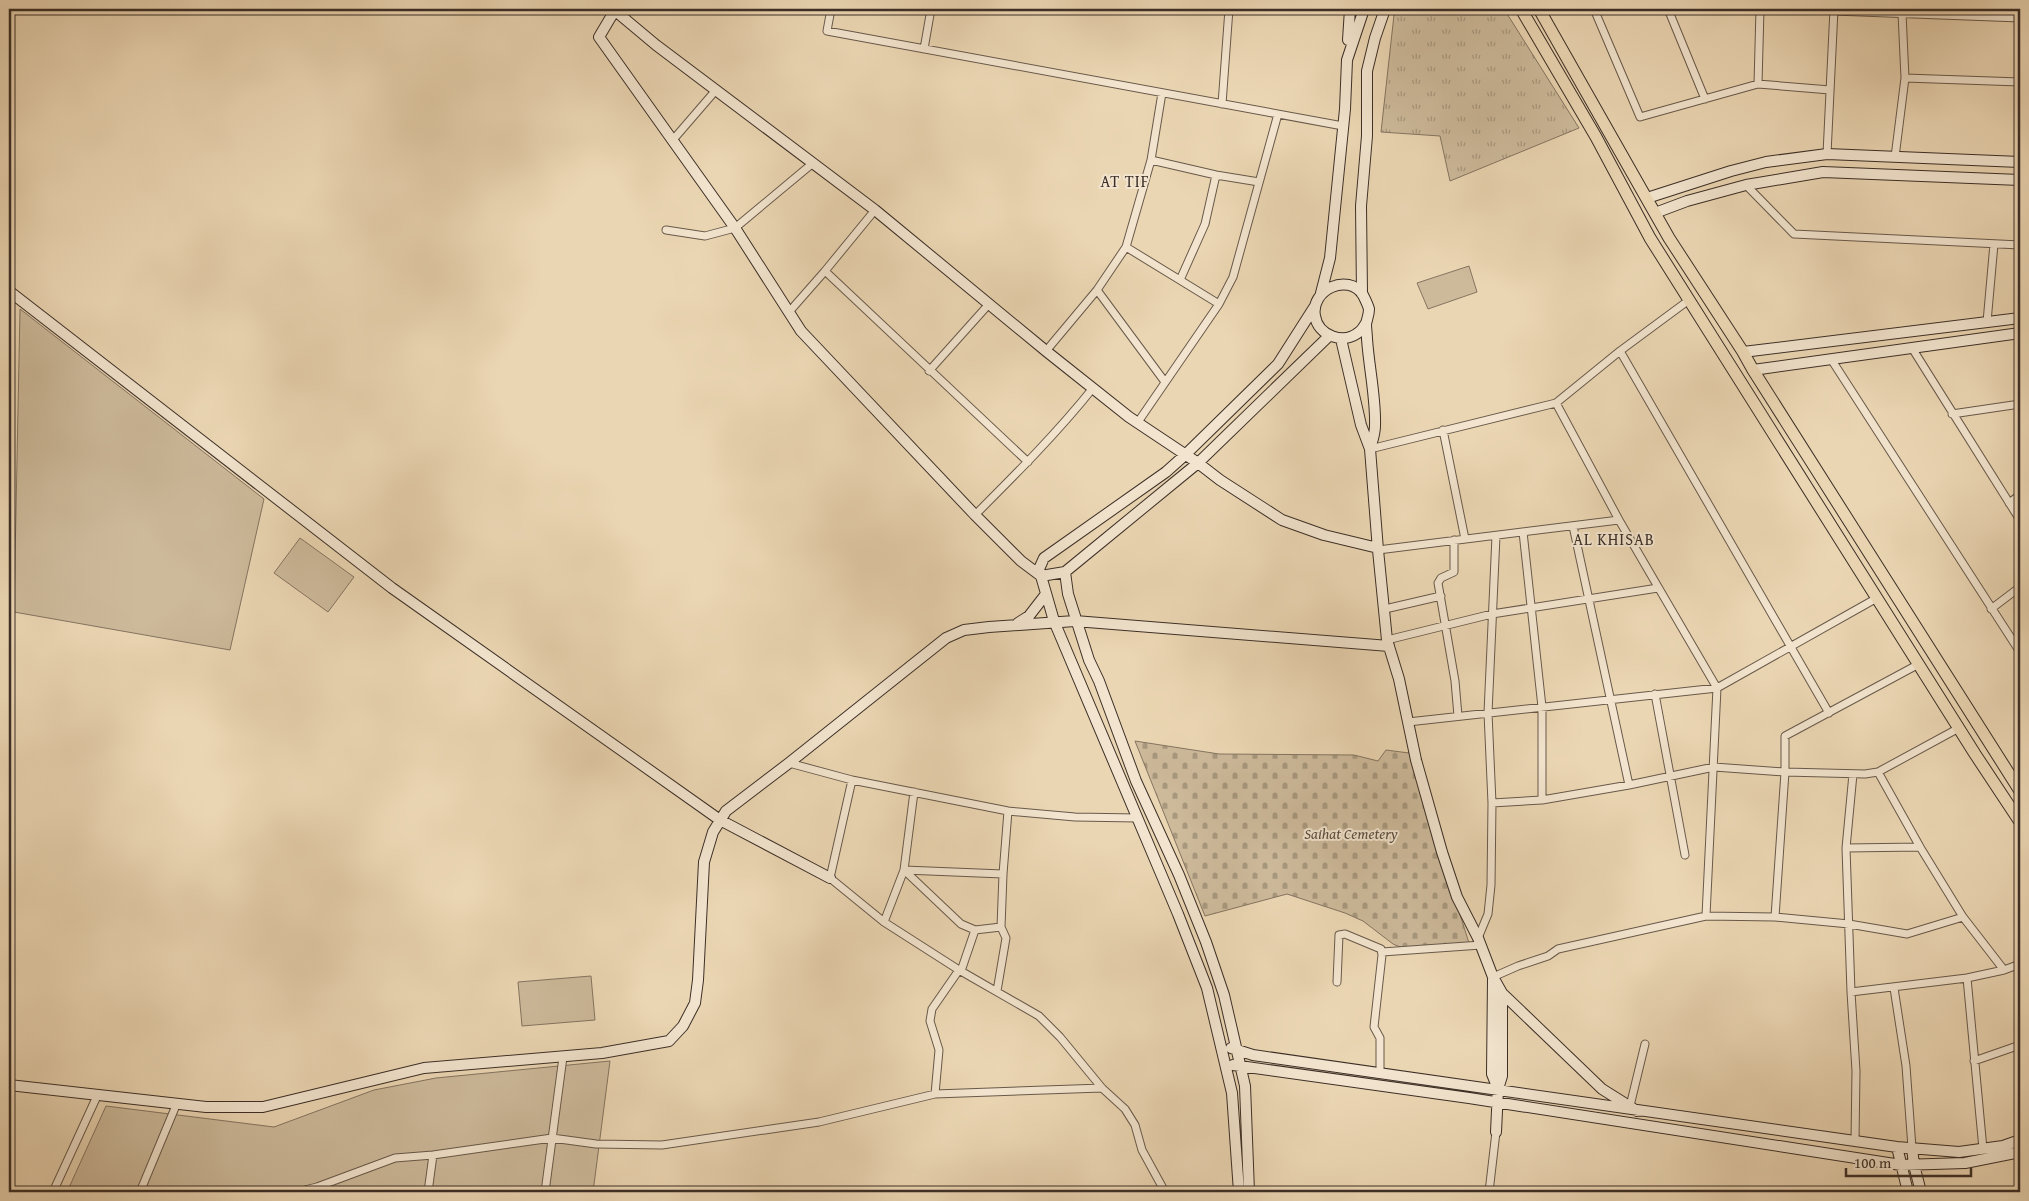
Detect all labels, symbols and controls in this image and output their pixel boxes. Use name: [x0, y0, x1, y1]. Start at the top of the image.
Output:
district label: AT TIF: [1100, 169, 1150, 193]
district label: AL KHISAB: [1573, 527, 1655, 551]
park label: Saihat Cemetery: [1304, 823, 1398, 844]
scale bar: [1846, 1146, 1972, 1178]
text: 100 m: [1854, 1152, 1892, 1173]

